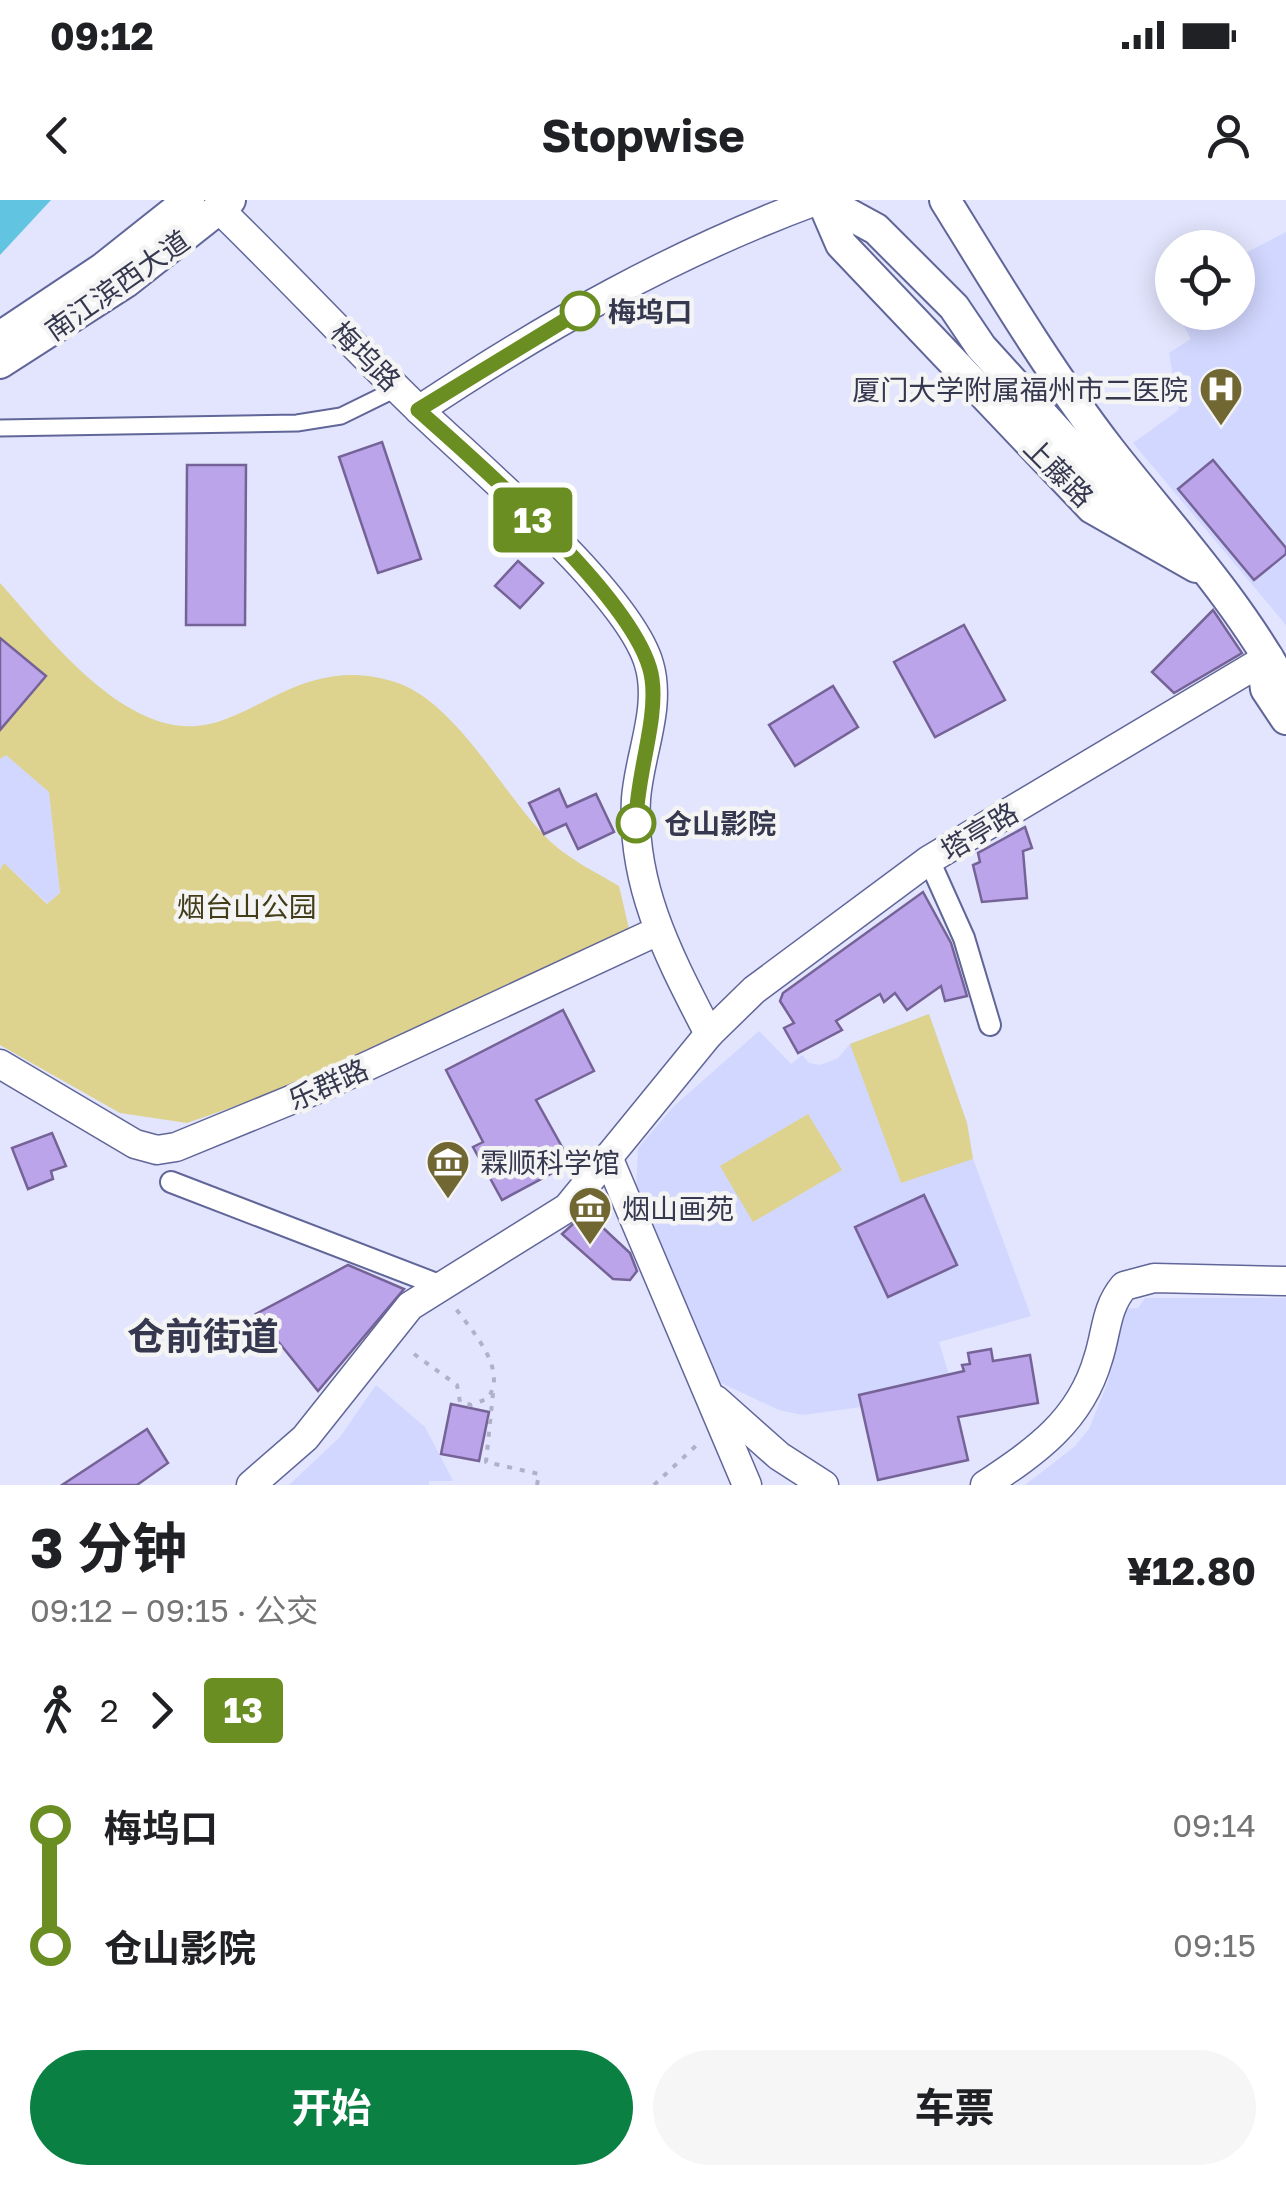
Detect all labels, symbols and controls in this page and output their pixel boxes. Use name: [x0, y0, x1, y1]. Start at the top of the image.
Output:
text: 09:12: [50, 13, 154, 58]
icon: back: [30, 108, 85, 163]
text: Stopwise: [541, 108, 745, 162]
icon: person: [1201, 108, 1256, 163]
street label: 南江滨西大道: [39, 223, 195, 347]
map controls: [1155, 230, 1255, 330]
button: locate: [1155, 230, 1255, 330]
marker: 梅坞口: [561, 292, 599, 330]
place label: 梅坞口: [608, 295, 692, 328]
street label: 梅坞路: [325, 315, 407, 397]
hospital icon: 厦门大学附属福州市二医院: [1198, 366, 1244, 427]
place label: 厦门大学附属福州市二医院: [852, 373, 1188, 406]
street label: 上藤路: [1018, 431, 1100, 513]
line badge: 13: [488, 488, 578, 552]
text: 13: [513, 499, 553, 541]
street label: 塔亭路: [934, 795, 1024, 867]
marker: 仓山影院: [617, 804, 655, 842]
place label: 仓山影院: [664, 807, 776, 840]
park label: 烟台山公园: [177, 890, 317, 923]
street label: 乐群路: [283, 1052, 373, 1116]
museum icon: 霖顺科学馆: [425, 1139, 471, 1200]
place label: 霖顺科学馆: [480, 1146, 620, 1179]
museum icon: 烟山画苑: [567, 1185, 613, 1246]
place label: 烟山画苑: [622, 1192, 734, 1225]
district label: 仓前街道: [127, 1313, 279, 1358]
text: 3 分钟: [30, 1514, 187, 1580]
text: ¥12.80: [1127, 1548, 1256, 1593]
text: 09:12 – 09:15 · 公交: [30, 1591, 318, 1629]
icon: walk: [30, 1683, 85, 1738]
icon: forward: [134, 1683, 189, 1738]
text: 13: [224, 1689, 263, 1731]
text: 2: [100, 1691, 119, 1729]
text: 梅坞口: [104, 1805, 218, 1850]
text: 09:14: [1172, 1806, 1256, 1844]
text: 仓山影院: [104, 1925, 256, 1970]
text: 09:15: [1173, 1926, 1256, 1964]
button: 开始: [30, 2050, 633, 2165]
button: 车票: [653, 2050, 1256, 2165]

